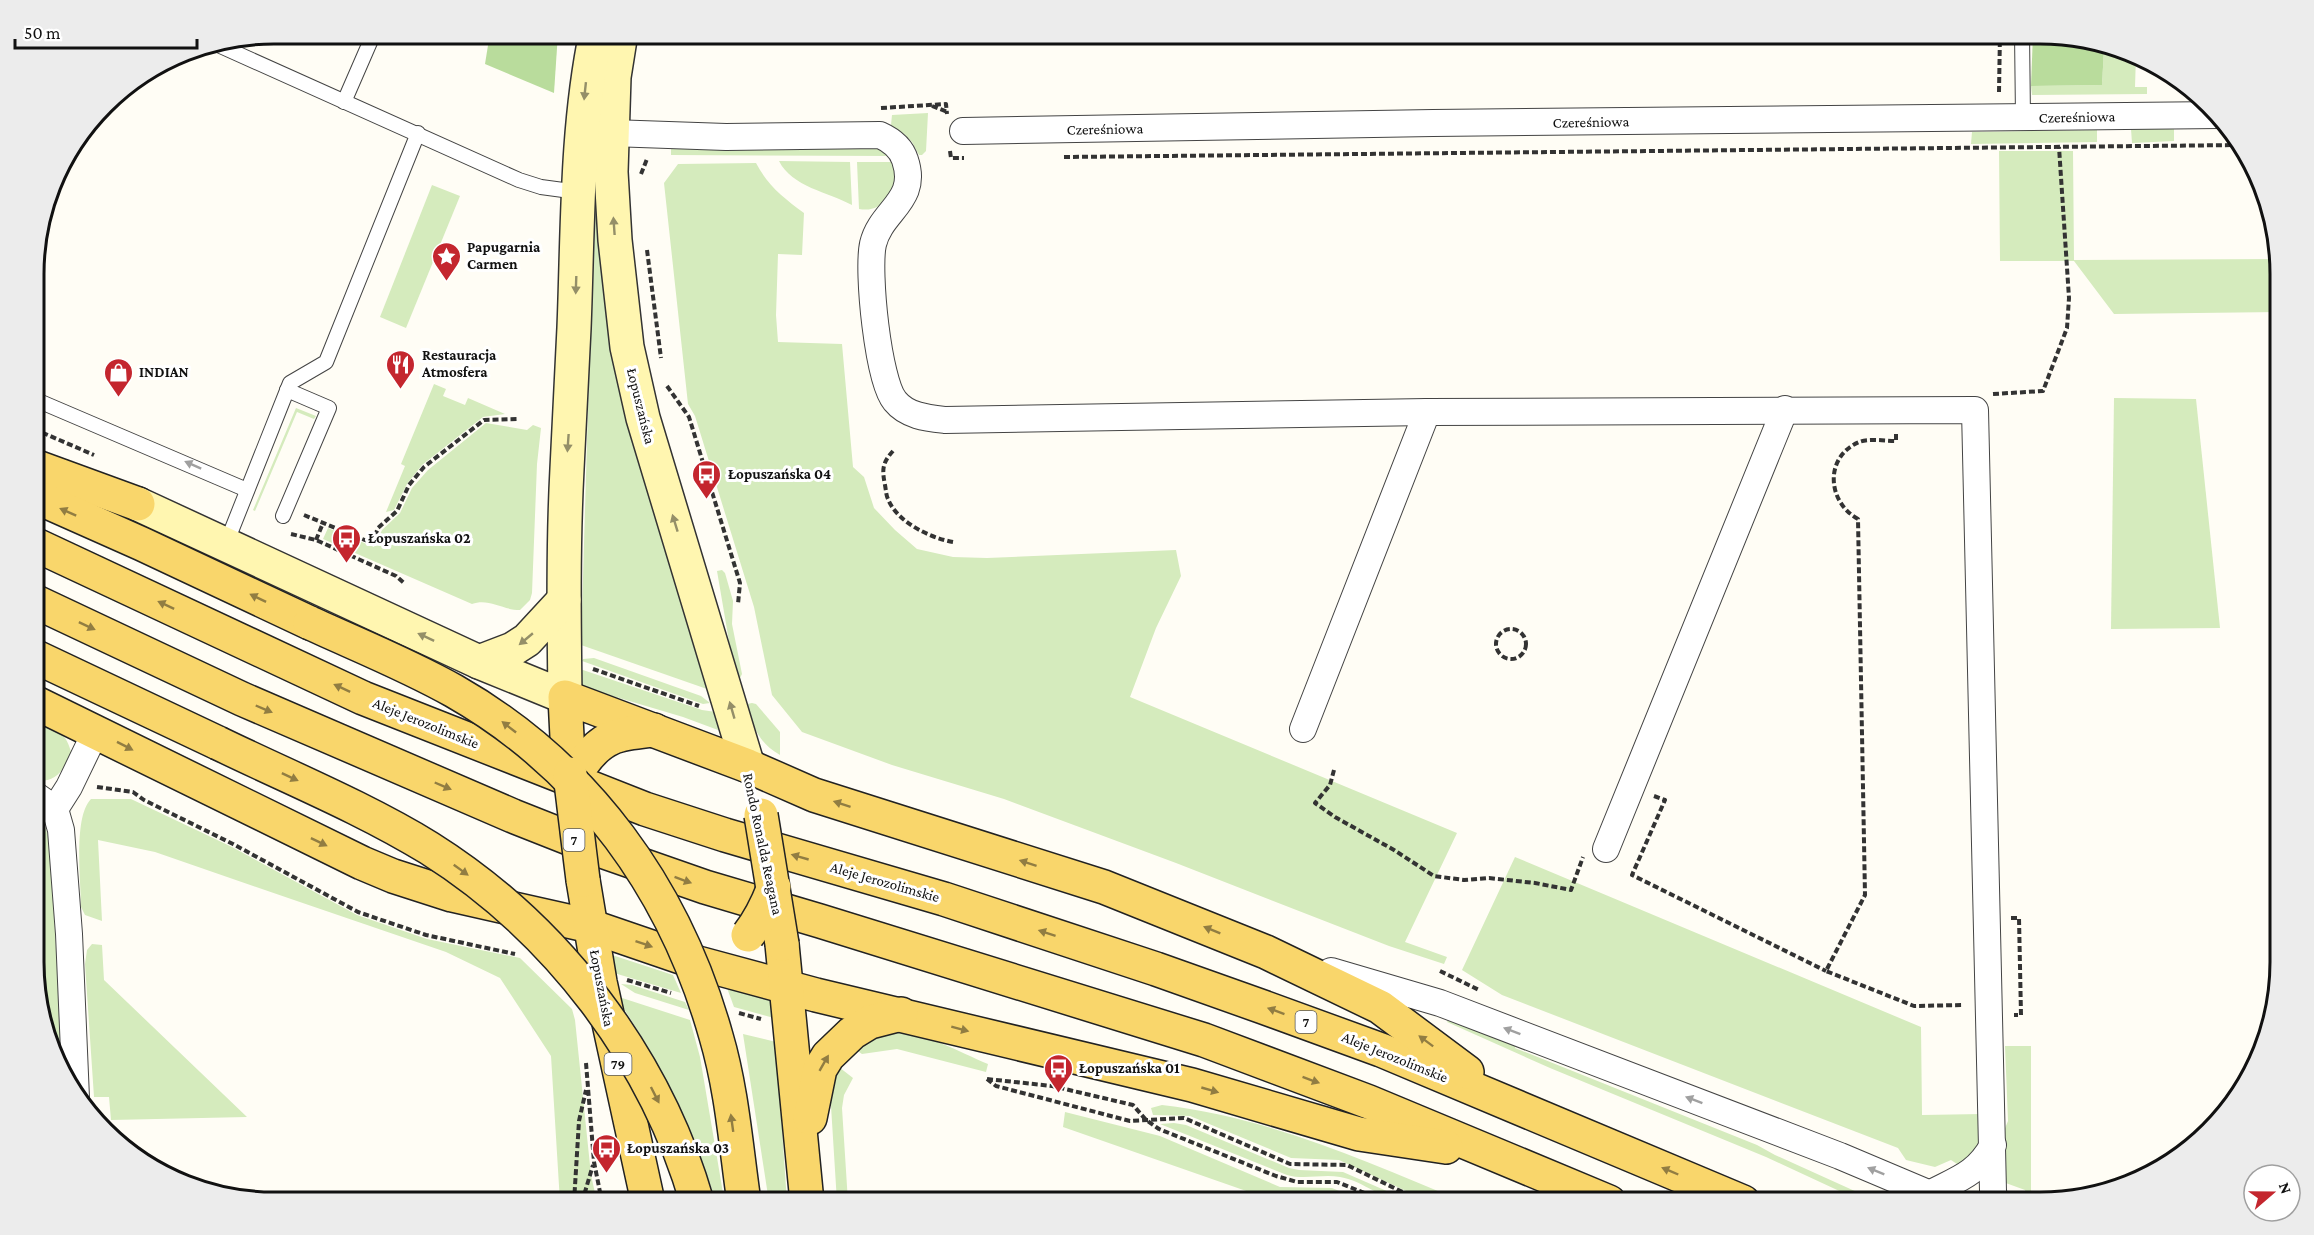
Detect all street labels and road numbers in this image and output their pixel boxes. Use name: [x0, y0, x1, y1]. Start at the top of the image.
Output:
street label: Czereśniowa: [2039, 108, 2115, 126]
street label: Czereśniowa: [1553, 113, 1629, 131]
street label: Czereśniowa: [1067, 120, 1143, 138]
street label: Łopuszańska: [623, 366, 658, 446]
street label: Aleje Jerozolimskie: [370, 694, 482, 753]
street label: Rondo Ronalda Reagana: [739, 772, 786, 917]
road number: 7: [564, 829, 584, 851]
street label: Aleje Jerozolimskie: [828, 859, 942, 906]
street label: Łopuszańska: [586, 948, 617, 1028]
road number: 7: [1296, 1011, 1316, 1033]
street label: Aleje Jerozolimskie: [1339, 1028, 1451, 1087]
road number: 79: [604, 1053, 632, 1075]

